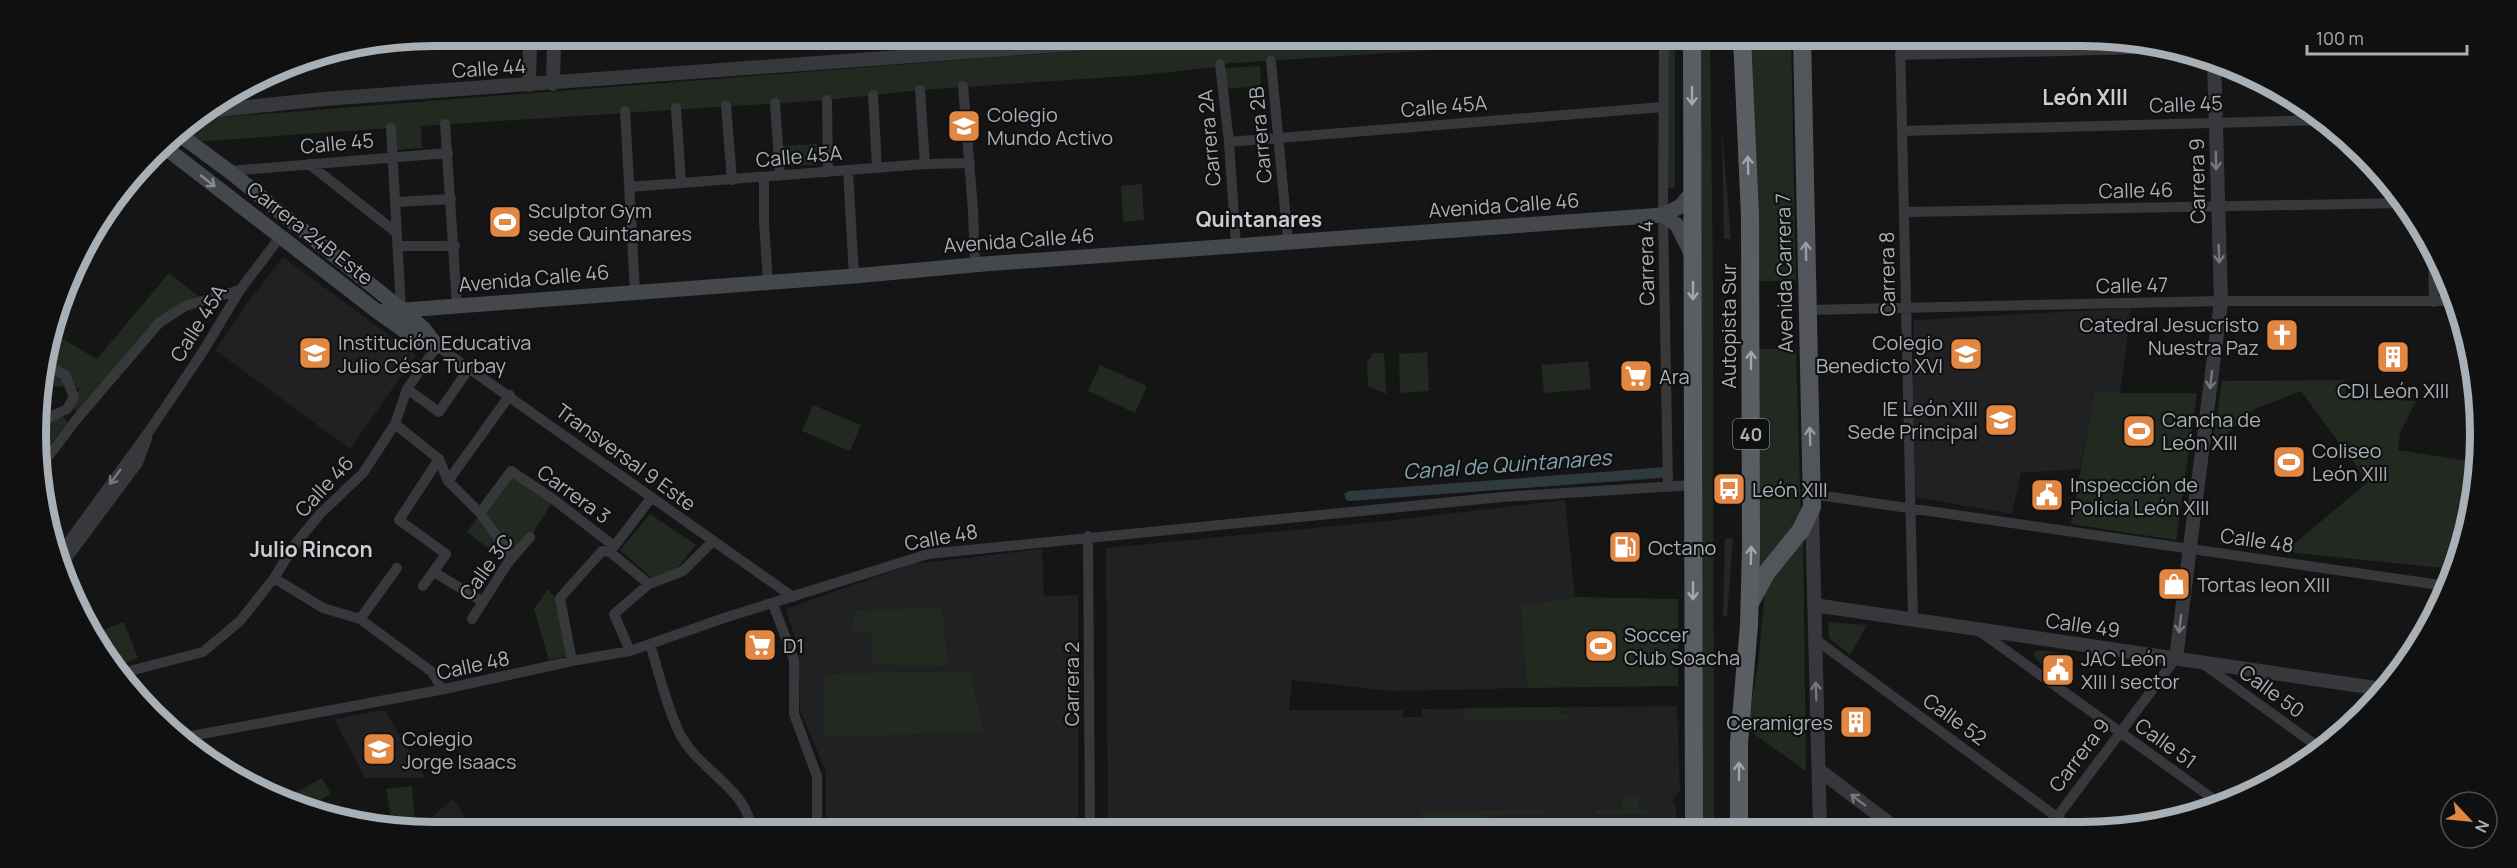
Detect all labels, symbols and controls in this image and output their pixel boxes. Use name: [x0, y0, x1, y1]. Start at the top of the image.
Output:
scale bar: [2307, 18, 2468, 56]
text: 100 m: [2316, 26, 2364, 50]
street label: Calle 44: [451, 52, 527, 84]
district label: León XIII: [2042, 83, 2128, 111]
street label: Carrera 2B: [1242, 86, 1278, 184]
one-way arrow: [1686, 86, 1698, 106]
street label: Carrera 2A: [1191, 88, 1227, 187]
street label: Calle 45A: [1400, 89, 1489, 123]
street label: Calle 45: [2149, 89, 2223, 119]
place label: Colegio Mundo Activo: [987, 101, 1113, 151]
school or university icon: Colegio Mundo Activo: [946, 108, 982, 144]
street label: Calle 45: [299, 126, 375, 160]
street label: Carrera 9: [2183, 138, 2211, 224]
street label: Calle 45A: [755, 139, 844, 173]
one-way arrow: [2210, 150, 2222, 170]
one-way arrow: [1742, 156, 1753, 176]
one-way arrow: [200, 174, 216, 187]
street label: Carrera 24B Este: [241, 175, 379, 291]
street label: Calle 46: [2098, 176, 2174, 204]
street label: Avenida Calle 46: [1428, 186, 1580, 224]
street label: Avenida Carrera 7: [1769, 193, 1799, 353]
place label: Sculptor Gym sede Quintanares: [528, 197, 692, 247]
sports icon: Sculptor Gym sede Quintanares: [487, 204, 523, 240]
district label: Quintanares: [1196, 205, 1322, 233]
street label: Carrera 4: [1632, 220, 1660, 306]
street label: Avenida Calle 46: [943, 221, 1095, 259]
street label: Carrera 8: [1873, 231, 1901, 317]
one-way arrow: [1800, 242, 1811, 262]
one-way arrow: [2213, 244, 2224, 264]
street label: Avenida Calle 46: [458, 258, 610, 298]
street label: Autopista Sur: [1715, 263, 1742, 389]
street label: Calle 47: [2096, 271, 2168, 299]
street label: Calle 45A: [164, 279, 233, 367]
one-way arrow: [1687, 281, 1699, 301]
place label: Catedral Jesucristo Nuestra Paz: [2080, 311, 2259, 361]
church icon: Catedral Jesucristo Nuestra Paz: [2264, 317, 2300, 353]
place label: Institución Educativa Julio César Turbay: [338, 329, 531, 379]
place label: Colegio Benedicto XVI: [1816, 329, 1943, 379]
school or university icon: Institución Educativa Julio César Turbay: [297, 335, 333, 371]
school or university icon: Colegio Benedicto XVI: [1948, 336, 1984, 372]
building icon: CDI León XIII: [2375, 339, 2411, 375]
one-way arrow: [1745, 351, 1757, 371]
supermarket icon: Ara: [1618, 358, 1654, 394]
place label: Ara: [1659, 363, 1690, 390]
one-way arrow: [2206, 370, 2217, 390]
place label: CDI León XIII: [2337, 377, 2449, 404]
place label: IE León XIII Sede Principal: [1848, 395, 1978, 445]
street label: Transversal 9 Este: [551, 397, 701, 517]
school or university icon: IE León XIII Sede Principal: [1983, 402, 2019, 438]
place label: Cancha de León XIII: [2162, 406, 2261, 456]
sports icon: Cancha de León XIII: [2121, 413, 2157, 449]
road number: 40: [1733, 419, 1769, 449]
one-way arrow: [1804, 427, 1816, 447]
place label: Coliseo León XIII: [2312, 437, 2388, 487]
water label: Canal de Quintanares: [1402, 443, 1614, 485]
sports icon: Coliseo León XIII: [2271, 444, 2307, 480]
street label: Calle 46: [289, 449, 359, 523]
street label: Carrera 3: [532, 458, 616, 530]
one-way arrow: [109, 468, 121, 484]
bus stop icon: León XIII: [1711, 471, 1747, 507]
place label: Inspección de Policia León XIII: [2070, 471, 2209, 521]
place label: León XIII: [1752, 476, 1828, 503]
public building icon: Inspección de Policia León XIII: [2029, 477, 2065, 513]
street label: Calle 48: [902, 517, 980, 557]
street label: Calle 48: [2219, 521, 2295, 559]
street label: Calle 3C: [453, 528, 519, 606]
fuel station icon: Octano: [1607, 529, 1643, 565]
place label: Octano: [1648, 534, 1716, 561]
district label: Julio Rincon: [249, 535, 373, 563]
one-way arrow: [1745, 546, 1757, 566]
shop icon: Tortas leon Xlll: [2156, 566, 2192, 602]
place label: Tortas leon Xlll: [2197, 571, 2330, 598]
one-way arrow: [1687, 581, 1699, 601]
street label: Calle 49: [2044, 606, 2122, 644]
one-way arrow: [2174, 614, 2185, 634]
place label: Soccer Club Soacha: [1624, 621, 1740, 671]
supermarket icon: D1: [742, 627, 778, 663]
sports icon: Soccer Club Soacha: [1583, 628, 1619, 664]
place label: D1: [783, 632, 804, 659]
street label: Carrera 2: [1058, 642, 1085, 726]
street label: Calle 48: [434, 644, 512, 686]
place label: JAC León XIII I sector: [2081, 645, 2180, 695]
public building icon: JAC León XIII I sector: [2040, 652, 2076, 688]
street label: Calle 50: [2234, 658, 2310, 724]
one-way arrow: [1811, 681, 1822, 701]
street label: Calle 52: [1918, 687, 1992, 751]
building icon: Ceramigres: [1838, 704, 1874, 740]
place label: Ceramigres: [1726, 709, 1833, 736]
street label: Calle 51: [2130, 712, 2202, 774]
street label: Carrera 9: [2042, 713, 2116, 797]
place label: Colegio Jorge Isaacs: [402, 725, 516, 775]
school or university icon: Colegio Jorge Isaacs: [361, 731, 397, 767]
one-way arrow: [1733, 761, 1745, 781]
north arrow: [2439, 790, 2499, 850]
one-way arrow: [1850, 793, 1866, 806]
text: N: [2470, 817, 2495, 837]

